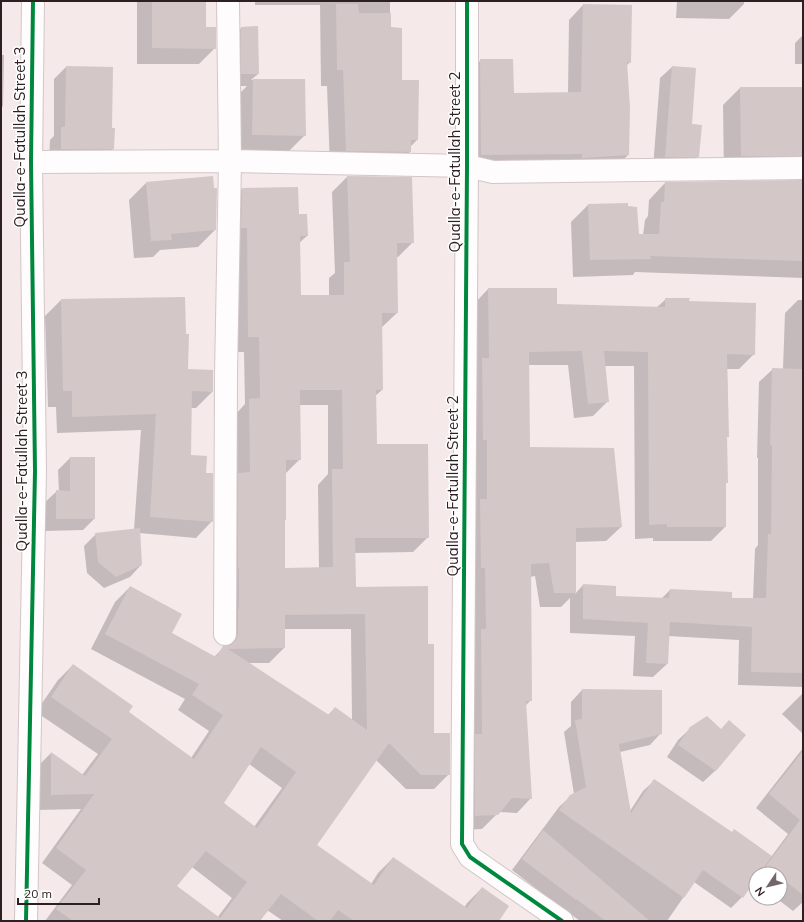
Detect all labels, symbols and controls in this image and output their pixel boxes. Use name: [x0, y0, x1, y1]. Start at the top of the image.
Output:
street label: Qualla-e-Fatullah Street 3: [10, 46, 29, 228]
street label: Qualla-e-Fatullah Street 2: [445, 71, 464, 253]
street label: Qualla-e-Fatullah Street 3: [12, 370, 31, 552]
street label: Qualla-e-Fatullah Street 2: [443, 395, 462, 577]
north arrow: [748, 866, 788, 906]
scale bar: [18, 880, 99, 906]
text: N: [752, 884, 768, 899]
text: 20 m: [24, 886, 52, 901]

